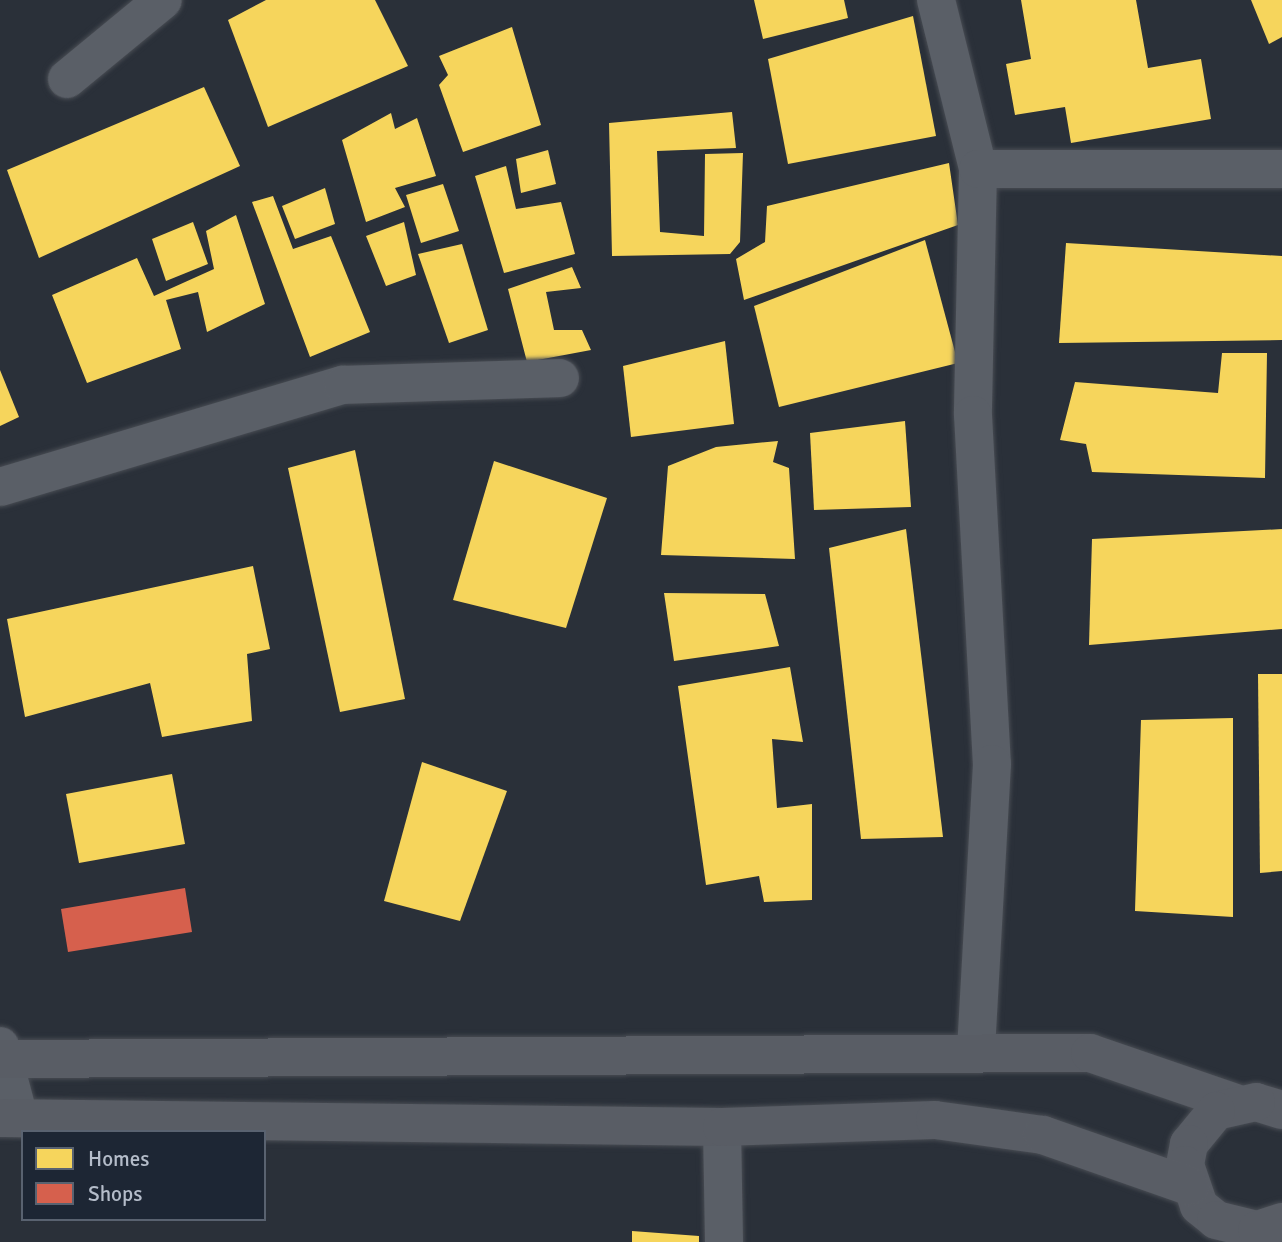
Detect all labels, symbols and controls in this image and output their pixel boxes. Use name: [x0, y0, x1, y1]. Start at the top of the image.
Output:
legend: [21, 1130, 266, 1221]
text: Homes: [88, 1146, 150, 1172]
text: Shops: [88, 1181, 142, 1207]

